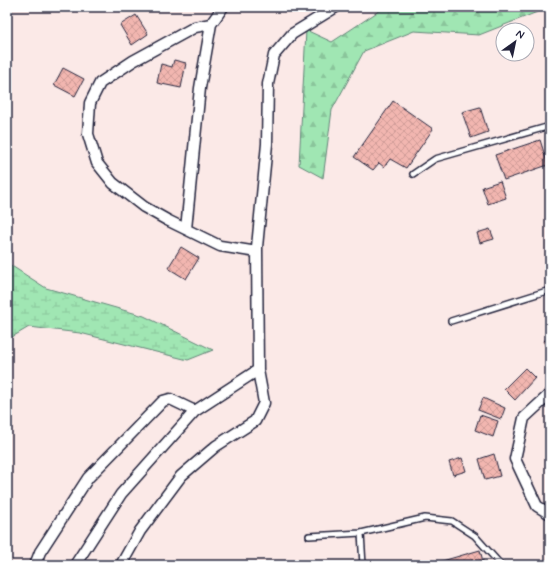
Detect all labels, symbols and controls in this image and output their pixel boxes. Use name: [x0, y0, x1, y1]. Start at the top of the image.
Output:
north arrow: [495, 22, 535, 62]
text: N: [513, 27, 527, 42]

